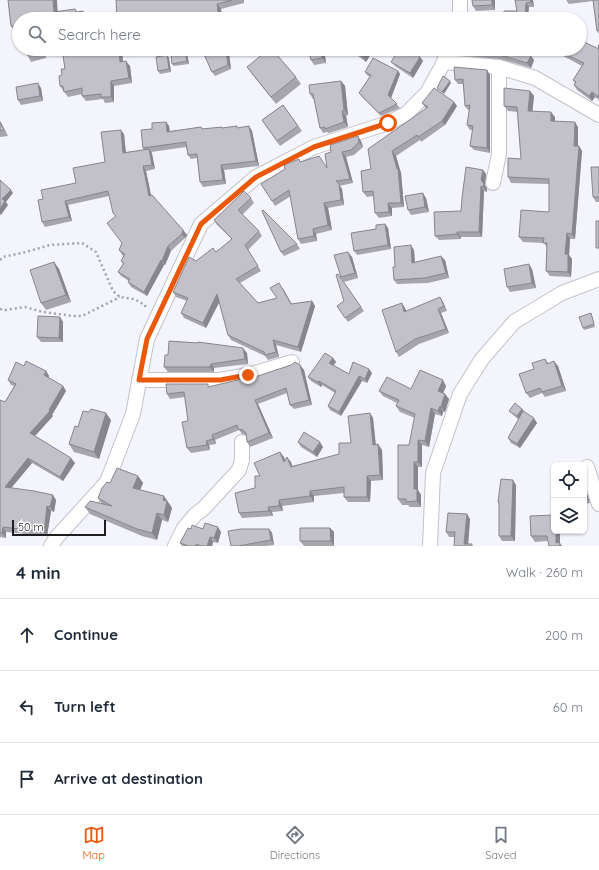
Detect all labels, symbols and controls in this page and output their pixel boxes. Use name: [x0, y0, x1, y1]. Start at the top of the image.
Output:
search box: [12, 12, 587, 56]
icon: search: [26, 23, 48, 45]
text: Search here: [58, 25, 141, 44]
route start: [379, 114, 397, 132]
route end: [239, 366, 257, 384]
map controls: [551, 462, 587, 534]
button: locate: [551, 462, 587, 498]
button: layers: [551, 498, 587, 534]
scale bar: [12, 518, 106, 537]
text: 50 m: [18, 520, 44, 534]
text: 4 min: [16, 562, 61, 583]
text: Walk · 260 m: [506, 564, 583, 580]
icon: ahead: [16, 624, 38, 646]
text: Continue: [54, 625, 118, 644]
text: 200 m: [545, 627, 583, 643]
icon: left: [16, 696, 38, 718]
text: Turn left: [54, 697, 116, 716]
text: 60 m: [553, 699, 583, 715]
icon: arrive: [16, 768, 38, 790]
text: Arrive at destination: [54, 769, 203, 788]
tab: Map: [82, 824, 105, 862]
tab: Directions: [270, 824, 320, 862]
tab: Saved: [485, 824, 517, 862]

